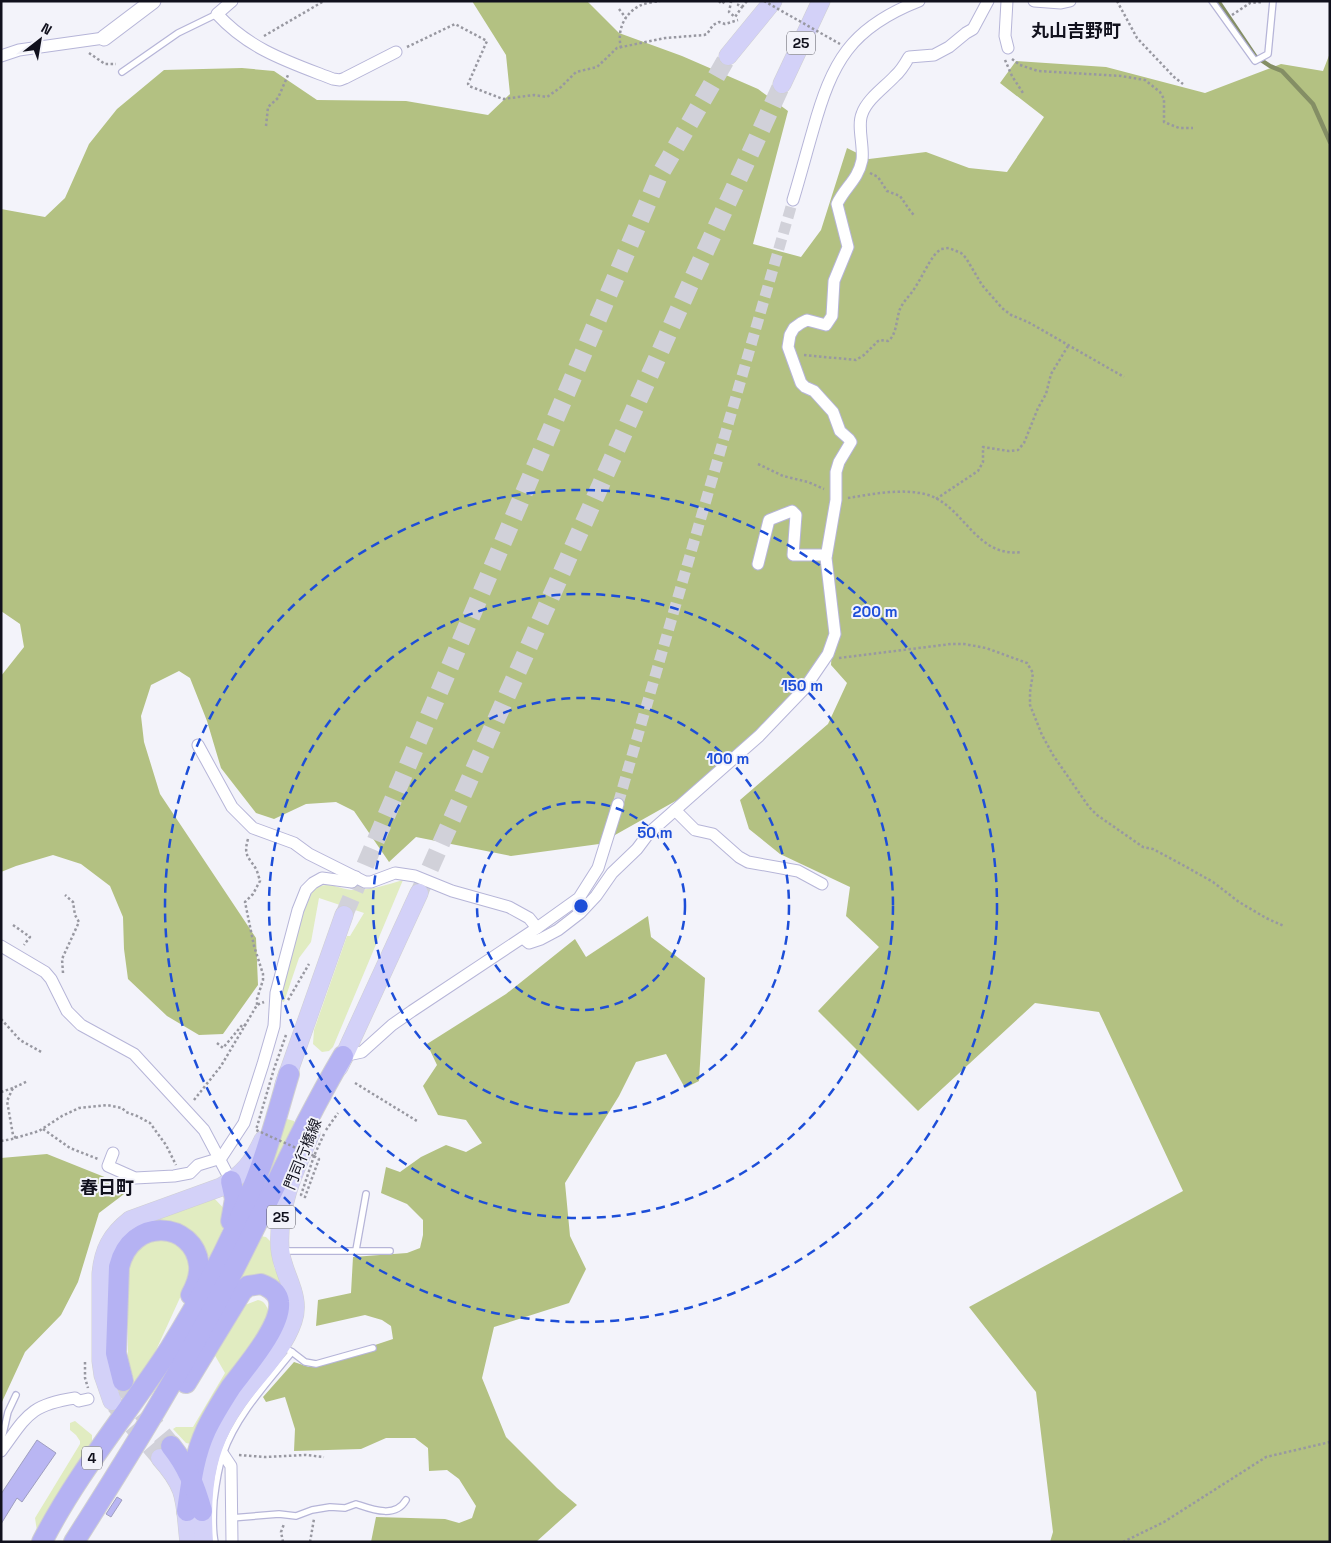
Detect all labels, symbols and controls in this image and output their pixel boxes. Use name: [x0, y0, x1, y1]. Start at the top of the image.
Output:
north arrow: [15, 15, 65, 65]
text: N: [38, 19, 55, 39]
district label: 丸山吉野町: [1031, 19, 1121, 42]
road number: 25: [787, 32, 815, 54]
text: 200 m: [853, 602, 897, 621]
text: 150 m: [781, 676, 823, 695]
text: 100 m: [707, 749, 749, 768]
text: 50 m: [637, 823, 673, 842]
centre of rings: [572, 897, 590, 915]
street label: 門司行橋線: [280, 1115, 325, 1192]
district label: 春日町: [80, 1176, 134, 1199]
road number: 25: [267, 1206, 295, 1228]
road number: 4: [82, 1446, 102, 1470]

